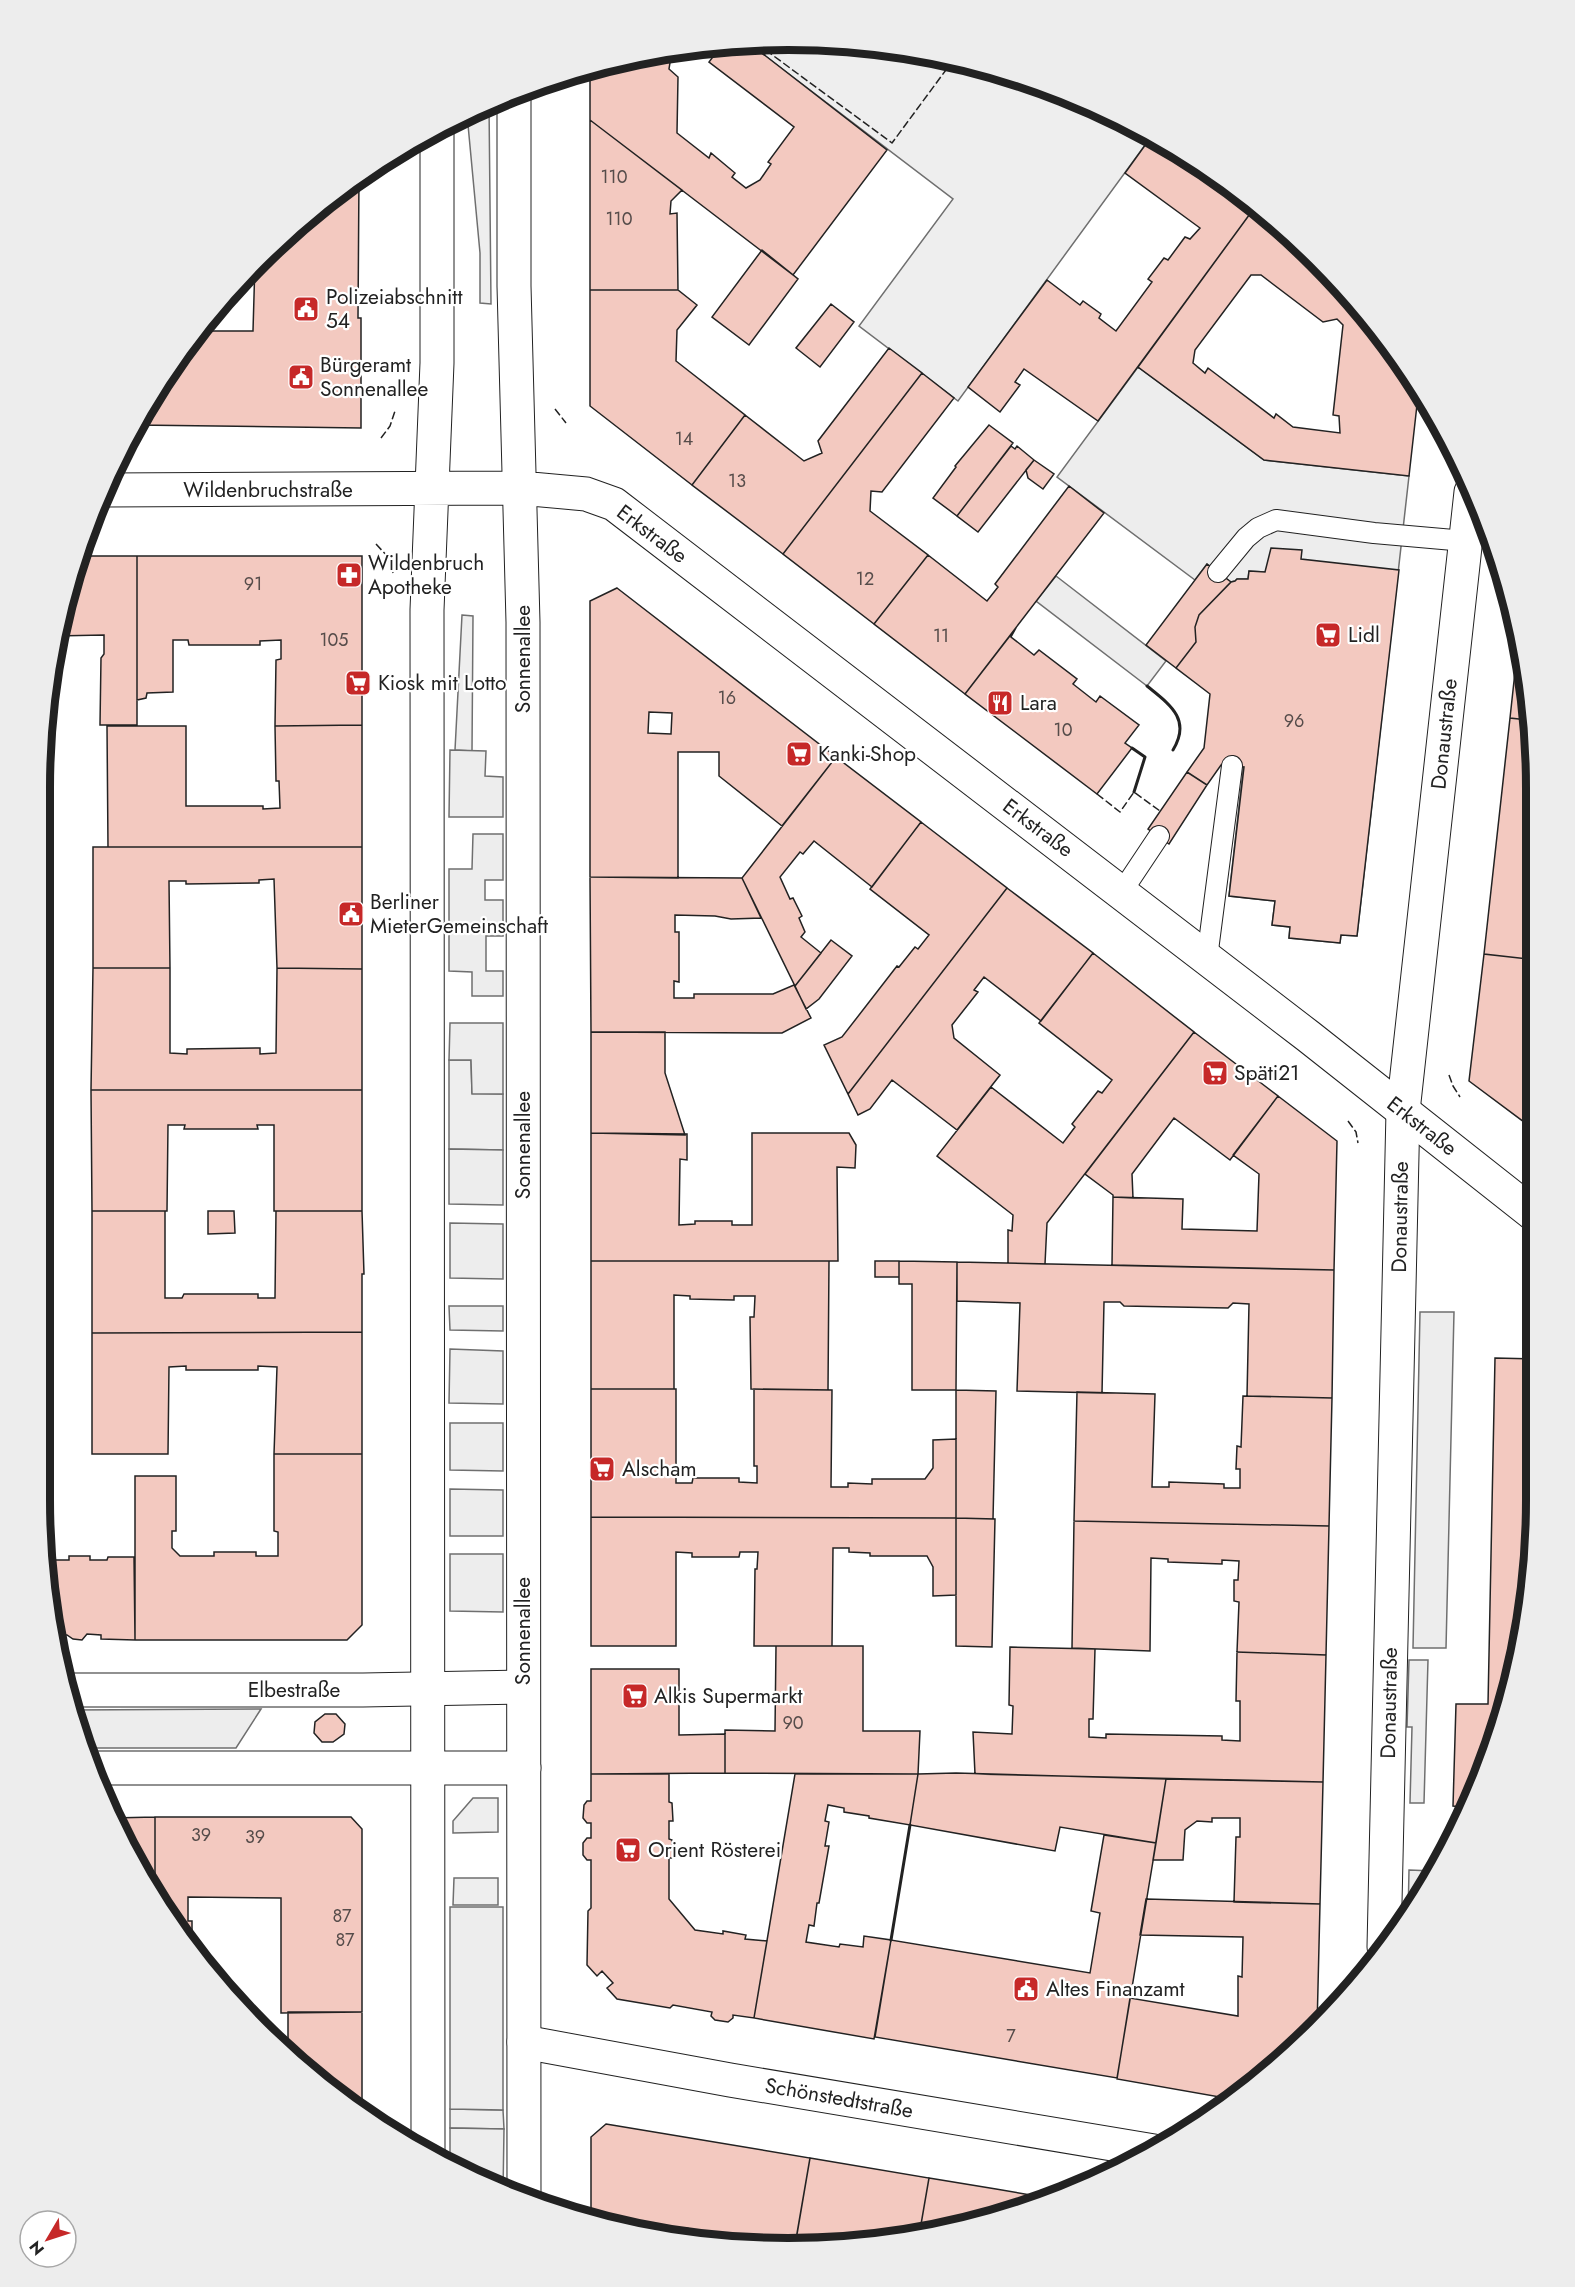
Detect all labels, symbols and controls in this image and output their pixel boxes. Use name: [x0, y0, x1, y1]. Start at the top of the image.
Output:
house number: 110: [601, 164, 628, 190]
house number: 110: [606, 206, 633, 232]
place label: Polizeiabschnitt 54: [326, 282, 462, 336]
public building icon: Polizeiabschnitt 54: [291, 294, 321, 324]
place label: Bürgeramt Sonnenallee: [320, 350, 428, 404]
public building icon: Bürgeramt Sonnenallee: [286, 362, 316, 392]
house number: 14: [675, 426, 693, 452]
house number: 13: [728, 468, 746, 494]
street label: Wildenbruchstraße: [183, 475, 353, 505]
street label: Erkstraße: [610, 498, 694, 571]
place label: Wildenbruch Apotheke: [368, 548, 484, 602]
pharmacy icon: Wildenbruch Apotheke: [334, 560, 364, 590]
house number: 12: [856, 566, 874, 592]
house number: 91: [244, 571, 262, 597]
street label: Sonnenallee: [508, 605, 538, 713]
supermarket icon: Lidl: [1313, 620, 1343, 650]
place label: Lidl: [1348, 620, 1380, 650]
house number: 11: [933, 623, 949, 649]
house number: 105: [319, 627, 349, 653]
supermarket icon: Kiosk mit Lotto: [343, 668, 373, 698]
place label: Kiosk mit Lotto: [378, 668, 506, 698]
street label: Donaustraße: [1423, 677, 1465, 791]
house number: 16: [718, 685, 736, 711]
restaurant icon: Lara: [985, 688, 1015, 718]
place label: Lara: [1020, 688, 1057, 718]
house number: 96: [1284, 708, 1304, 734]
house number: 10: [1054, 717, 1073, 743]
supermarket icon: Kanki-Shop: [784, 739, 814, 769]
place label: Kanki-Shop: [818, 739, 916, 769]
street label: Erkstraße: [996, 792, 1080, 865]
place label: Berliner MieterGemeinschaft: [370, 887, 548, 941]
public building icon: Berliner MieterGemeinschaft: [336, 899, 366, 929]
supermarket icon: Späti21: [1200, 1058, 1230, 1088]
place label: Späti21: [1234, 1058, 1300, 1088]
street label: Erkstraße: [1381, 1089, 1463, 1163]
street label: Sonnenallee: [508, 1091, 538, 1199]
street label: Donaustraße: [1384, 1161, 1416, 1273]
supermarket icon: Alscham: [587, 1454, 617, 1484]
place label: Alscham: [622, 1454, 697, 1484]
street label: Sonnenallee: [508, 1577, 538, 1685]
street label: Donaustraße: [1373, 1647, 1405, 1759]
street label: Elbestraße: [248, 1675, 341, 1705]
supermarket icon: Alkis Supermarkt: [620, 1681, 650, 1711]
place label: Alkis Supermarkt: [654, 1681, 803, 1711]
house number: 90: [782, 1710, 804, 1736]
house number: 39: [191, 1822, 211, 1848]
house number: 39: [245, 1824, 265, 1850]
supermarket icon: Orient Rösterei: [613, 1835, 643, 1865]
place label: Orient Rösterei: [648, 1835, 781, 1865]
house number: 87: [332, 1903, 352, 1929]
house number: 87: [335, 1927, 355, 1953]
public building icon: Altes Finanzamt: [1011, 1974, 1041, 2004]
place label: Altes Finanzamt: [1046, 1974, 1185, 2004]
house number: 7: [1006, 2023, 1016, 2049]
street label: Schönstedtstraße: [763, 2070, 916, 2126]
north arrow: [18, 2209, 78, 2269]
text: N: [24, 2236, 50, 2260]

